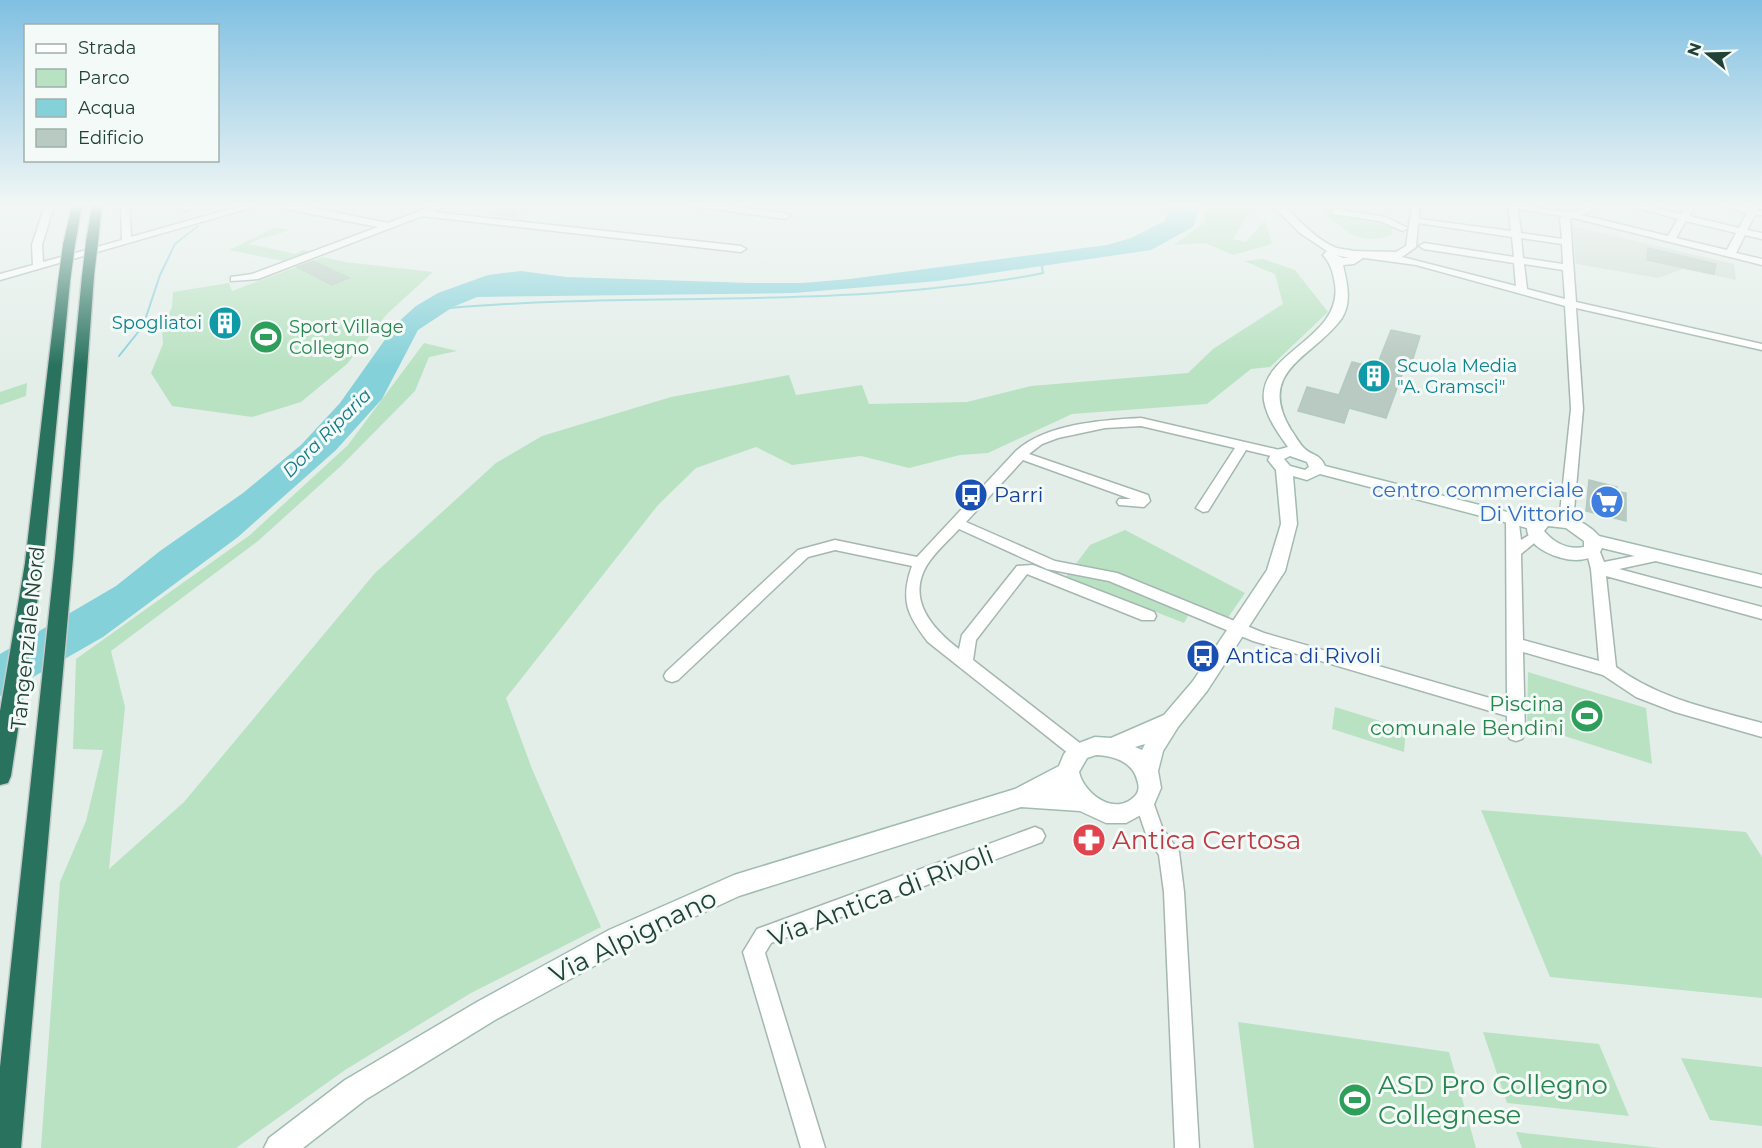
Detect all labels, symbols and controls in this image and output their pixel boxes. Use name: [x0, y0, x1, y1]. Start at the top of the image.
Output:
legend: [24, 24, 219, 162]
north arrow: [1678, 24, 1738, 84]
text: Strada: [78, 37, 136, 59]
text: N: [1683, 40, 1705, 58]
text: Parco: [78, 67, 130, 89]
text: Acqua: [78, 97, 136, 119]
text: Edificio: [78, 127, 144, 149]
building icon: Spogliatoi: [207, 305, 243, 341]
place label: Spogliatoi: [112, 312, 202, 334]
place label: Sport Village Collegno: [289, 316, 404, 359]
sports icon: Sport Village Collegno: [248, 319, 284, 355]
place label: Scuola Media "A. Gramsci": [1397, 355, 1518, 398]
building icon: Scuola Media "A. Gramsci": [1356, 358, 1392, 394]
water label: Dora Riparia: [278, 384, 376, 482]
bus stop icon: Parri: [953, 477, 989, 513]
place label: centro commerciale Di Vittorio: [1372, 477, 1584, 526]
place label: Parri: [994, 482, 1043, 507]
supermarket icon: centro commerciale Di Vittorio: [1589, 484, 1625, 520]
street label: Tangenziale Nord: [5, 545, 50, 731]
bus stop icon: Antica di Rivoli: [1185, 638, 1221, 674]
place label: Antica di Rivoli: [1226, 643, 1381, 668]
place label: Piscina comunale Bendini: [1370, 691, 1564, 740]
sports icon: Piscina comunale Bendini: [1569, 698, 1605, 734]
pharmacy icon: Antica Certosa: [1071, 822, 1107, 858]
place label: Antica Certosa: [1112, 824, 1301, 856]
street label: Via Antica di Rivoli: [764, 838, 998, 954]
street label: Via Alpignano: [544, 882, 722, 990]
place label: ASD Pro Collegno Collegnese: [1378, 1069, 1608, 1131]
sports icon: ASD Pro Collegno Collegnese: [1337, 1082, 1373, 1118]

